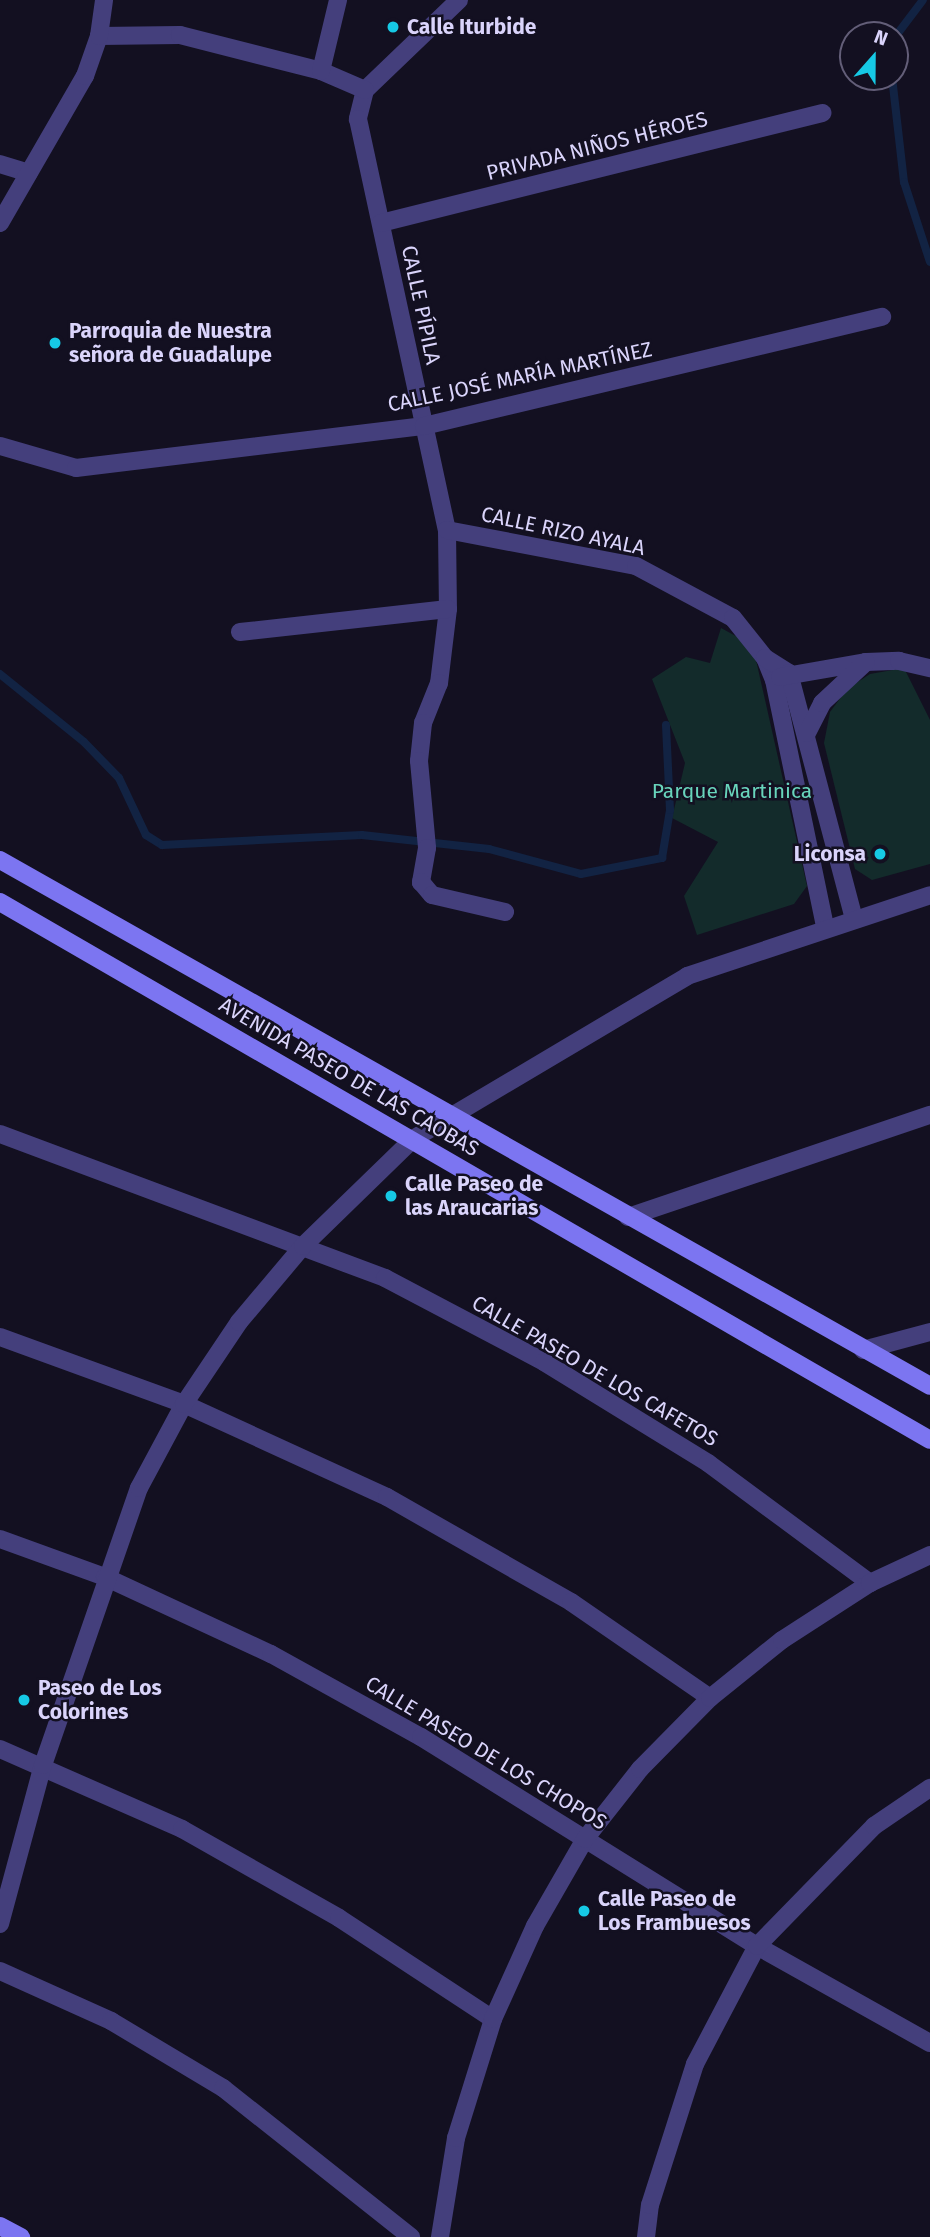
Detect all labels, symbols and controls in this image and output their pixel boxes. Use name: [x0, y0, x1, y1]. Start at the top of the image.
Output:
place label: Calle Iturbide: [407, 14, 536, 40]
marker: Calle Iturbide: [385, 19, 401, 35]
north arrow: [839, 21, 909, 91]
text: N: [871, 25, 891, 51]
street label: PRIVADA NIÑOS HÉROES: [484, 106, 710, 186]
street label: CALLE PÍPILA: [396, 243, 446, 367]
place label: Parroquia de Nuestra señora de Guadalupe: [69, 318, 272, 368]
marker: Parroquia de Nuestra señora de Guadalupe: [47, 335, 63, 351]
street label: CALLE JOSÉ MARÍA MARTÍNEZ: [386, 337, 654, 417]
street label: CALLE RIZO AYALA: [479, 501, 647, 561]
park label: Parque Martinica: [652, 778, 812, 804]
place label: Liconsa: [794, 841, 866, 867]
marker: Liconsa: [872, 846, 888, 862]
street label: AVENIDA PASEO DE LAS CAOBAS: [215, 992, 483, 1162]
place label: Calle Paseo de las Araucarias: [405, 1171, 543, 1221]
marker: Calle Paseo de las Araucarias: [383, 1188, 399, 1204]
street label: CALLE PASEO DE LOS CAFETOS: [468, 1290, 722, 1452]
street label: CALLE PASEO DE LOS CHOPOS: [361, 1671, 611, 1835]
place label: Paseo de Los Colorines: [38, 1675, 162, 1725]
marker: Paseo de Los Colorines: [16, 1692, 32, 1708]
place label: Calle Paseo de Los Frambuesos: [598, 1886, 751, 1936]
marker: Calle Paseo de Los Frambuesos: [576, 1903, 592, 1919]

